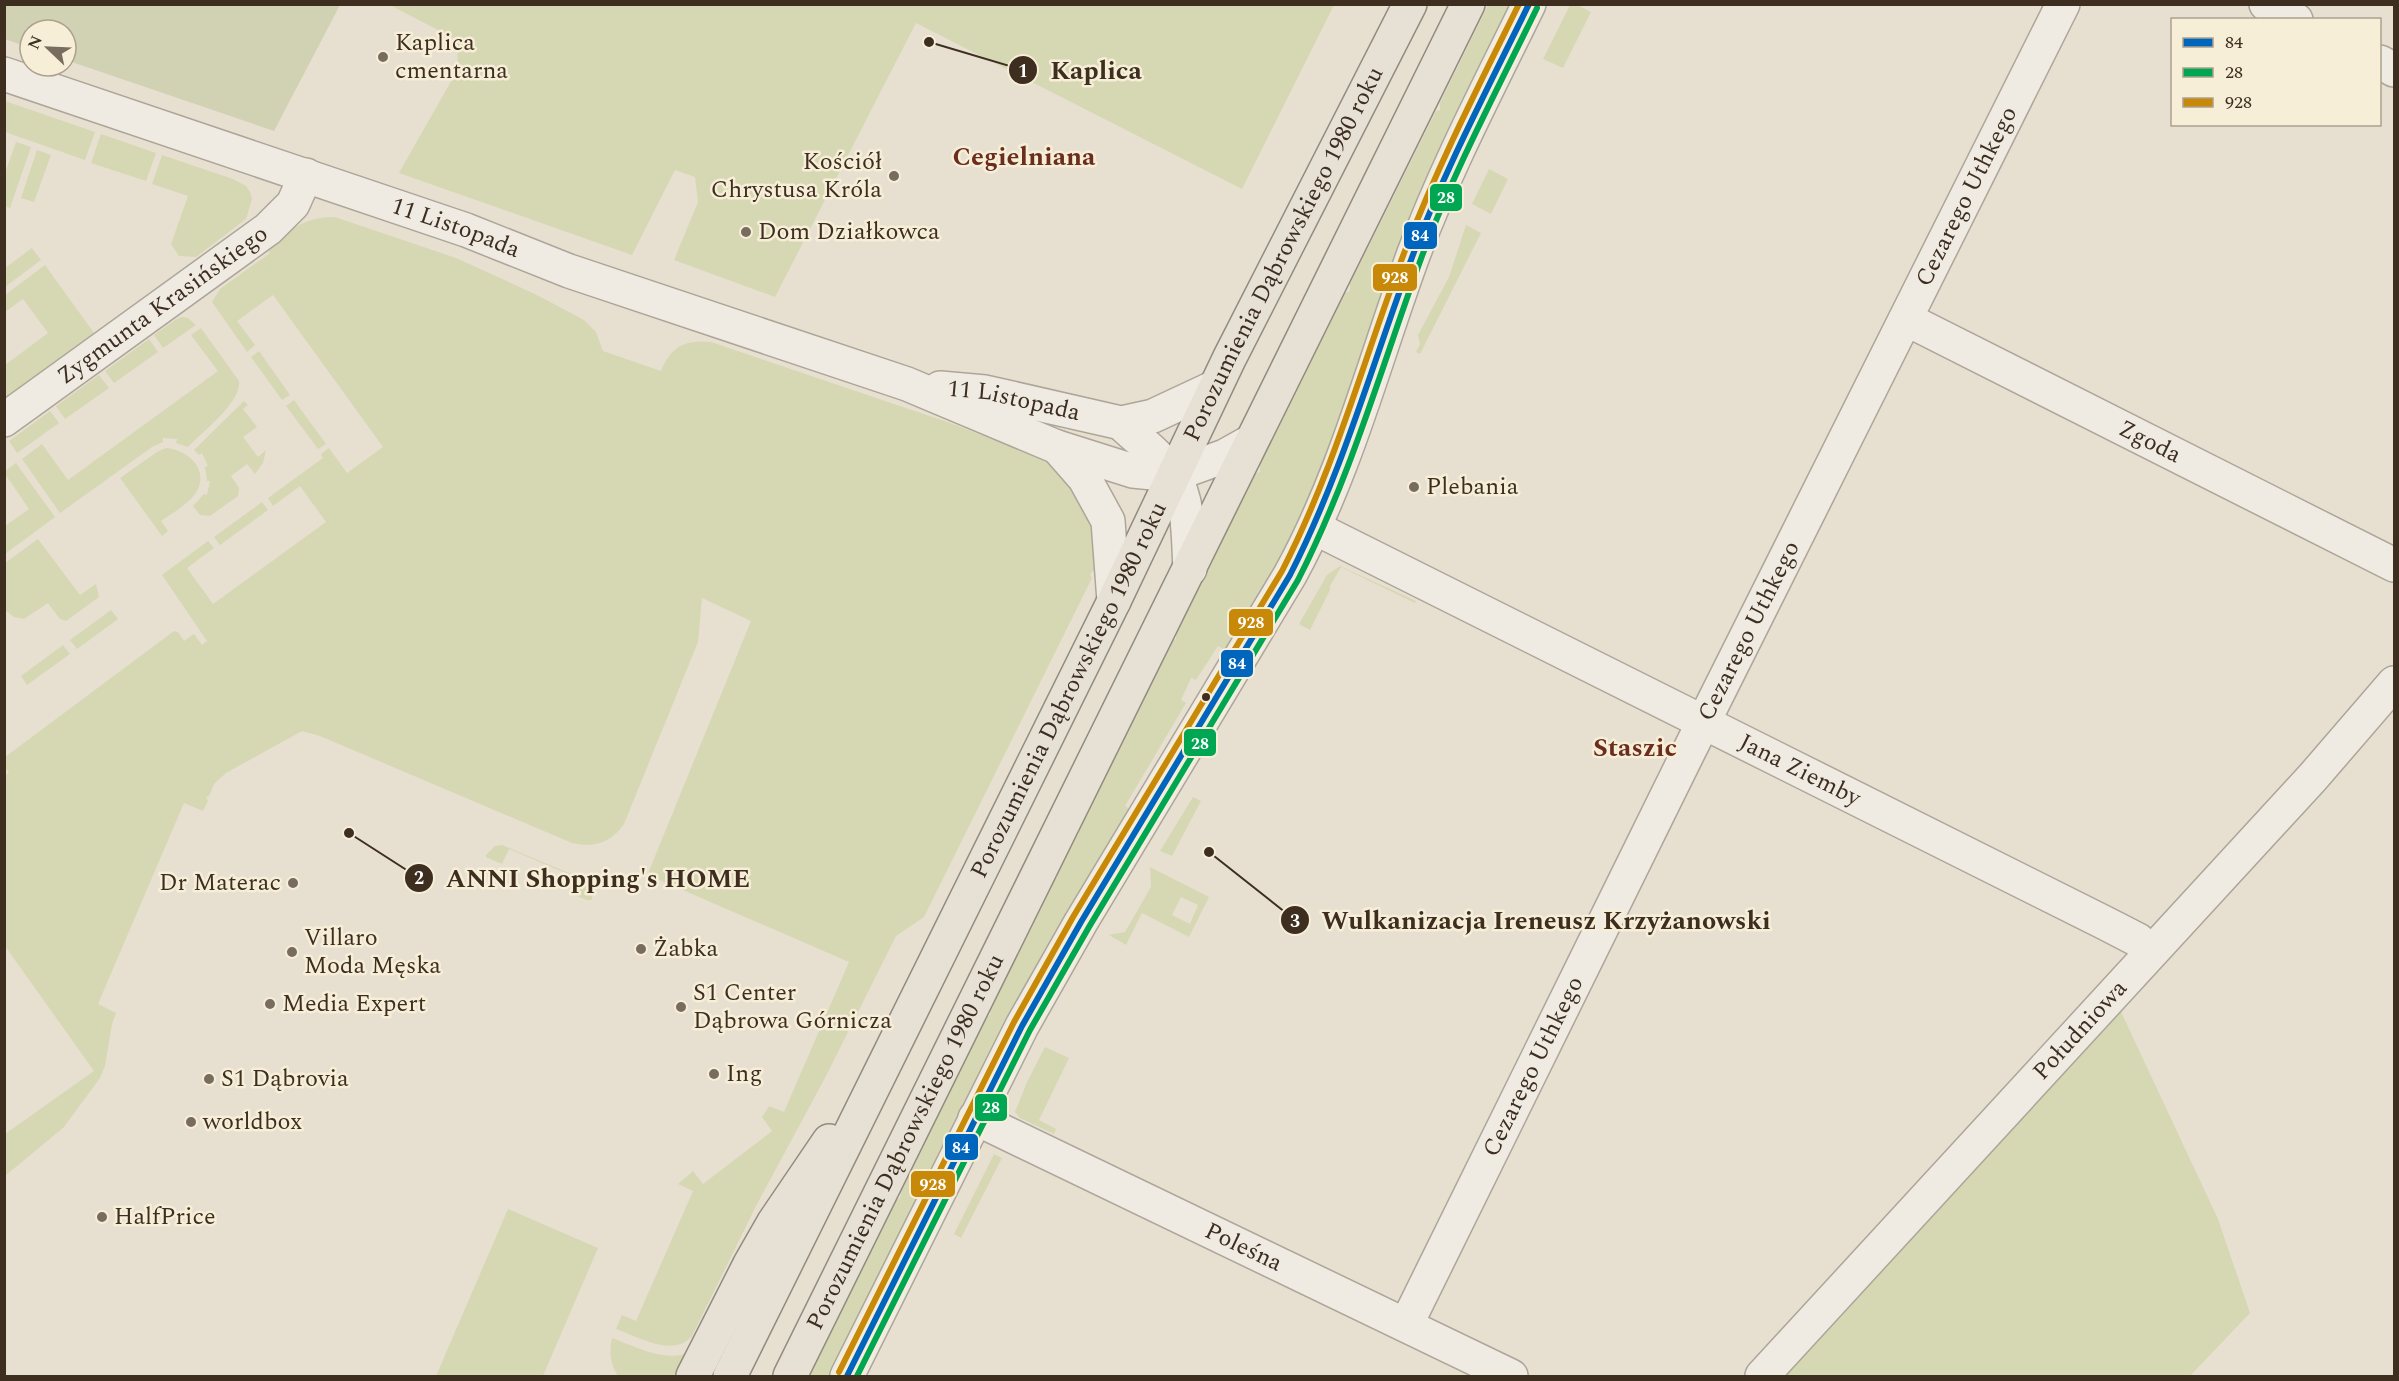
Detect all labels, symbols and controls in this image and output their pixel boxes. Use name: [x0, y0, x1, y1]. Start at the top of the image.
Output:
north arrow: [18, 18, 78, 78]
legend: [2171, 18, 2381, 126]
place label: Kaplica cmentarna: [395, 25, 508, 89]
text: 84: [2225, 29, 2243, 56]
text: N: [22, 32, 49, 53]
callout: Kaplica: [1008, 48, 1153, 92]
marker: Kaplica cmentarna: [376, 50, 390, 64]
text: Kaplica: [1050, 51, 1142, 91]
text: 1: [1018, 58, 1028, 85]
text: 28: [2225, 59, 2243, 86]
street label: Porozumienia Dąbrowskiego 1980 roku: [1174, 60, 1393, 448]
text: 928: [2225, 89, 2252, 116]
street label: Cezarego Uthkego: [1906, 100, 2027, 293]
district label: Cegielniana: [953, 137, 1096, 177]
place label: Kościół Chrystusa Króla: [711, 144, 882, 208]
marker: Kościół Chrystusa Króla: [887, 169, 901, 183]
line badge: 28: [1429, 183, 1463, 212]
text: 28: [1437, 186, 1455, 210]
street label: 11 Listopada: [386, 188, 526, 268]
place label: Dom Działkowca: [758, 214, 940, 250]
street label: Zygmunta Krasińskiego: [50, 216, 276, 394]
line badge: 84: [1403, 221, 1438, 250]
text: 84: [1411, 224, 1429, 248]
marker: Dom Działkowca: [739, 225, 753, 239]
line badge: 928: [1372, 263, 1418, 292]
text: 928: [1382, 266, 1408, 290]
street label: 11 Listopada: [946, 371, 1084, 431]
street label: Zgoda: [2112, 411, 2188, 473]
place label: Plebania: [1426, 469, 1519, 505]
marker: Plebania: [1407, 480, 1421, 494]
street label: Porozumienia Dąbrowskiego 1980 roku: [961, 496, 1177, 885]
street label: Cezarego Uthkego: [1689, 535, 1809, 727]
line badge: 928: [1228, 608, 1274, 637]
text: 928: [1238, 611, 1264, 635]
line badge: 84: [1220, 649, 1254, 678]
text: 84: [1228, 652, 1246, 676]
unlabelled marker: [1200, 691, 1212, 703]
street label: Jana Ziemby: [1733, 725, 1868, 817]
line badge: 28: [1183, 728, 1217, 757]
district label: Staszic: [1593, 728, 1677, 768]
text: 28: [1191, 732, 1209, 756]
callout: ANNI Shopping's HOME: [404, 856, 763, 900]
text: ANNI Shopping's HOME: [446, 859, 750, 899]
place label: Dr Materac: [159, 865, 281, 901]
text: 2: [414, 865, 424, 892]
marker: Dr Materac: [286, 876, 300, 890]
callout: Wulkanizacja Ireneusz Krzyżanowski: [1280, 898, 1783, 942]
text: Wulkanizacja Ireneusz Krzyżanowski: [1321, 901, 1771, 941]
text: 3: [1290, 908, 1300, 935]
place label: Villaro Moda Męska: [304, 920, 441, 984]
place label: Żabka: [653, 931, 719, 967]
marker: Żabka: [634, 942, 648, 956]
marker: Villaro Moda Męska: [285, 945, 299, 959]
street label: Porozumienia Dąbrowskiego 1980 roku: [797, 948, 1014, 1336]
street label: Cezarego Uthkego: [1474, 970, 1593, 1163]
street label: Południowa: [2024, 971, 2136, 1089]
place label: S1 Center Dąbrowa Górnicza: [693, 975, 892, 1039]
place label: Media Expert: [282, 986, 426, 1022]
marker: Media Expert: [263, 997, 277, 1011]
marker: S1 Center Dąbrowa Górnicza: [674, 1000, 688, 1014]
place label: Ing: [726, 1056, 762, 1092]
place label: S1 Dąbrovia: [221, 1061, 349, 1097]
marker: Ing: [707, 1067, 721, 1081]
marker: S1 Dąbrovia: [202, 1072, 216, 1086]
line badge: 28: [974, 1093, 1008, 1122]
text: 28: [982, 1096, 1000, 1120]
place label: worldbox: [202, 1104, 302, 1140]
marker: worldbox: [184, 1115, 198, 1129]
line badge: 84: [944, 1133, 979, 1161]
text: 84: [952, 1136, 970, 1160]
line badge: 928: [910, 1170, 956, 1198]
text: 928: [920, 1173, 946, 1197]
place label: HalfPrice: [114, 1199, 216, 1235]
marker: HalfPrice: [95, 1210, 109, 1224]
street label: Poleśna: [1199, 1213, 1289, 1281]

